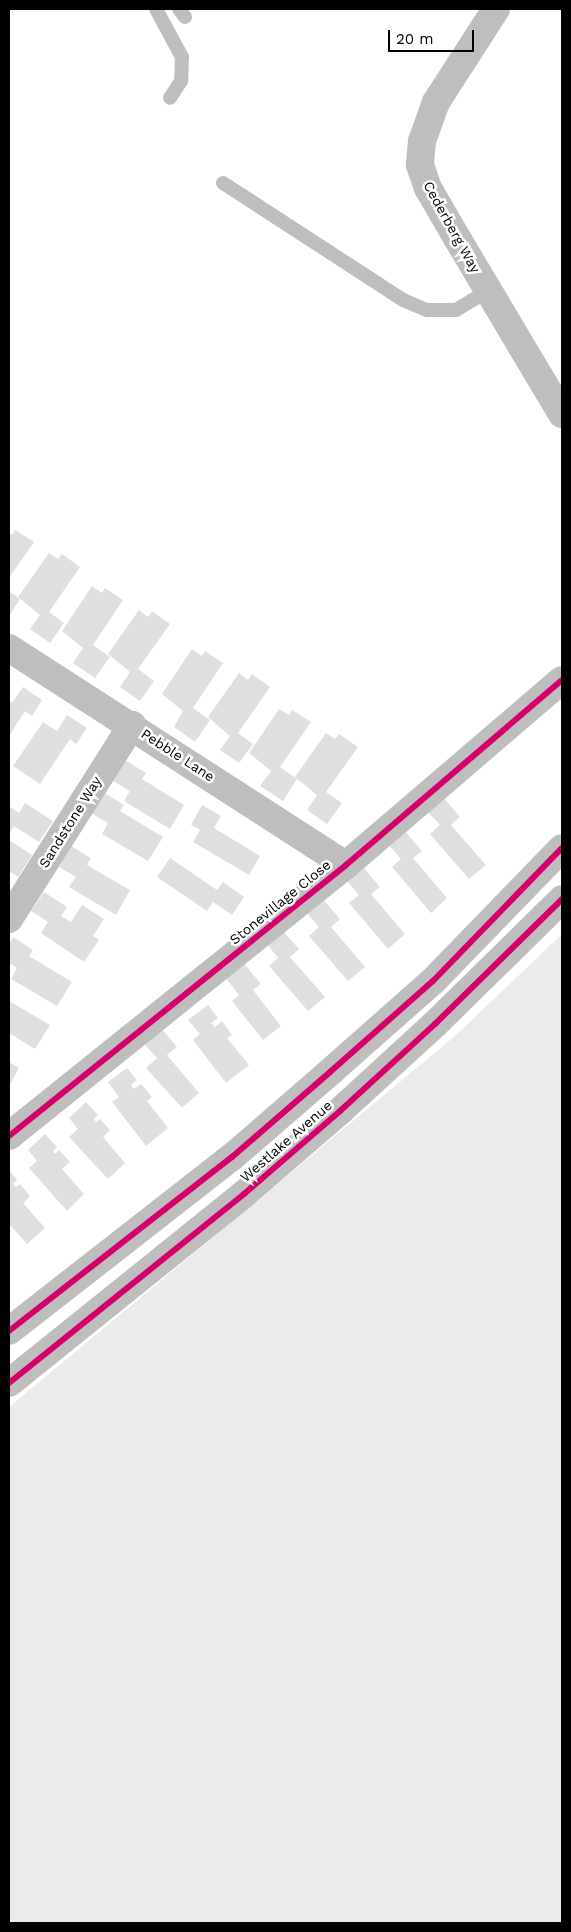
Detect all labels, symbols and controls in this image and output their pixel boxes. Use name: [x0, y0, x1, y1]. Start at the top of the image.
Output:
scale bar: [391, 20, 477, 52]
text: 20 m: [396, 30, 434, 48]
street label: Cederberg Way: [420, 178, 484, 276]
street label: Pebble Lane: [138, 725, 218, 785]
street label: Sandstone Way: [35, 773, 105, 871]
street label: Stonevillage Close: [226, 856, 334, 948]
street label: Westlake Avenue: [237, 1096, 335, 1186]

